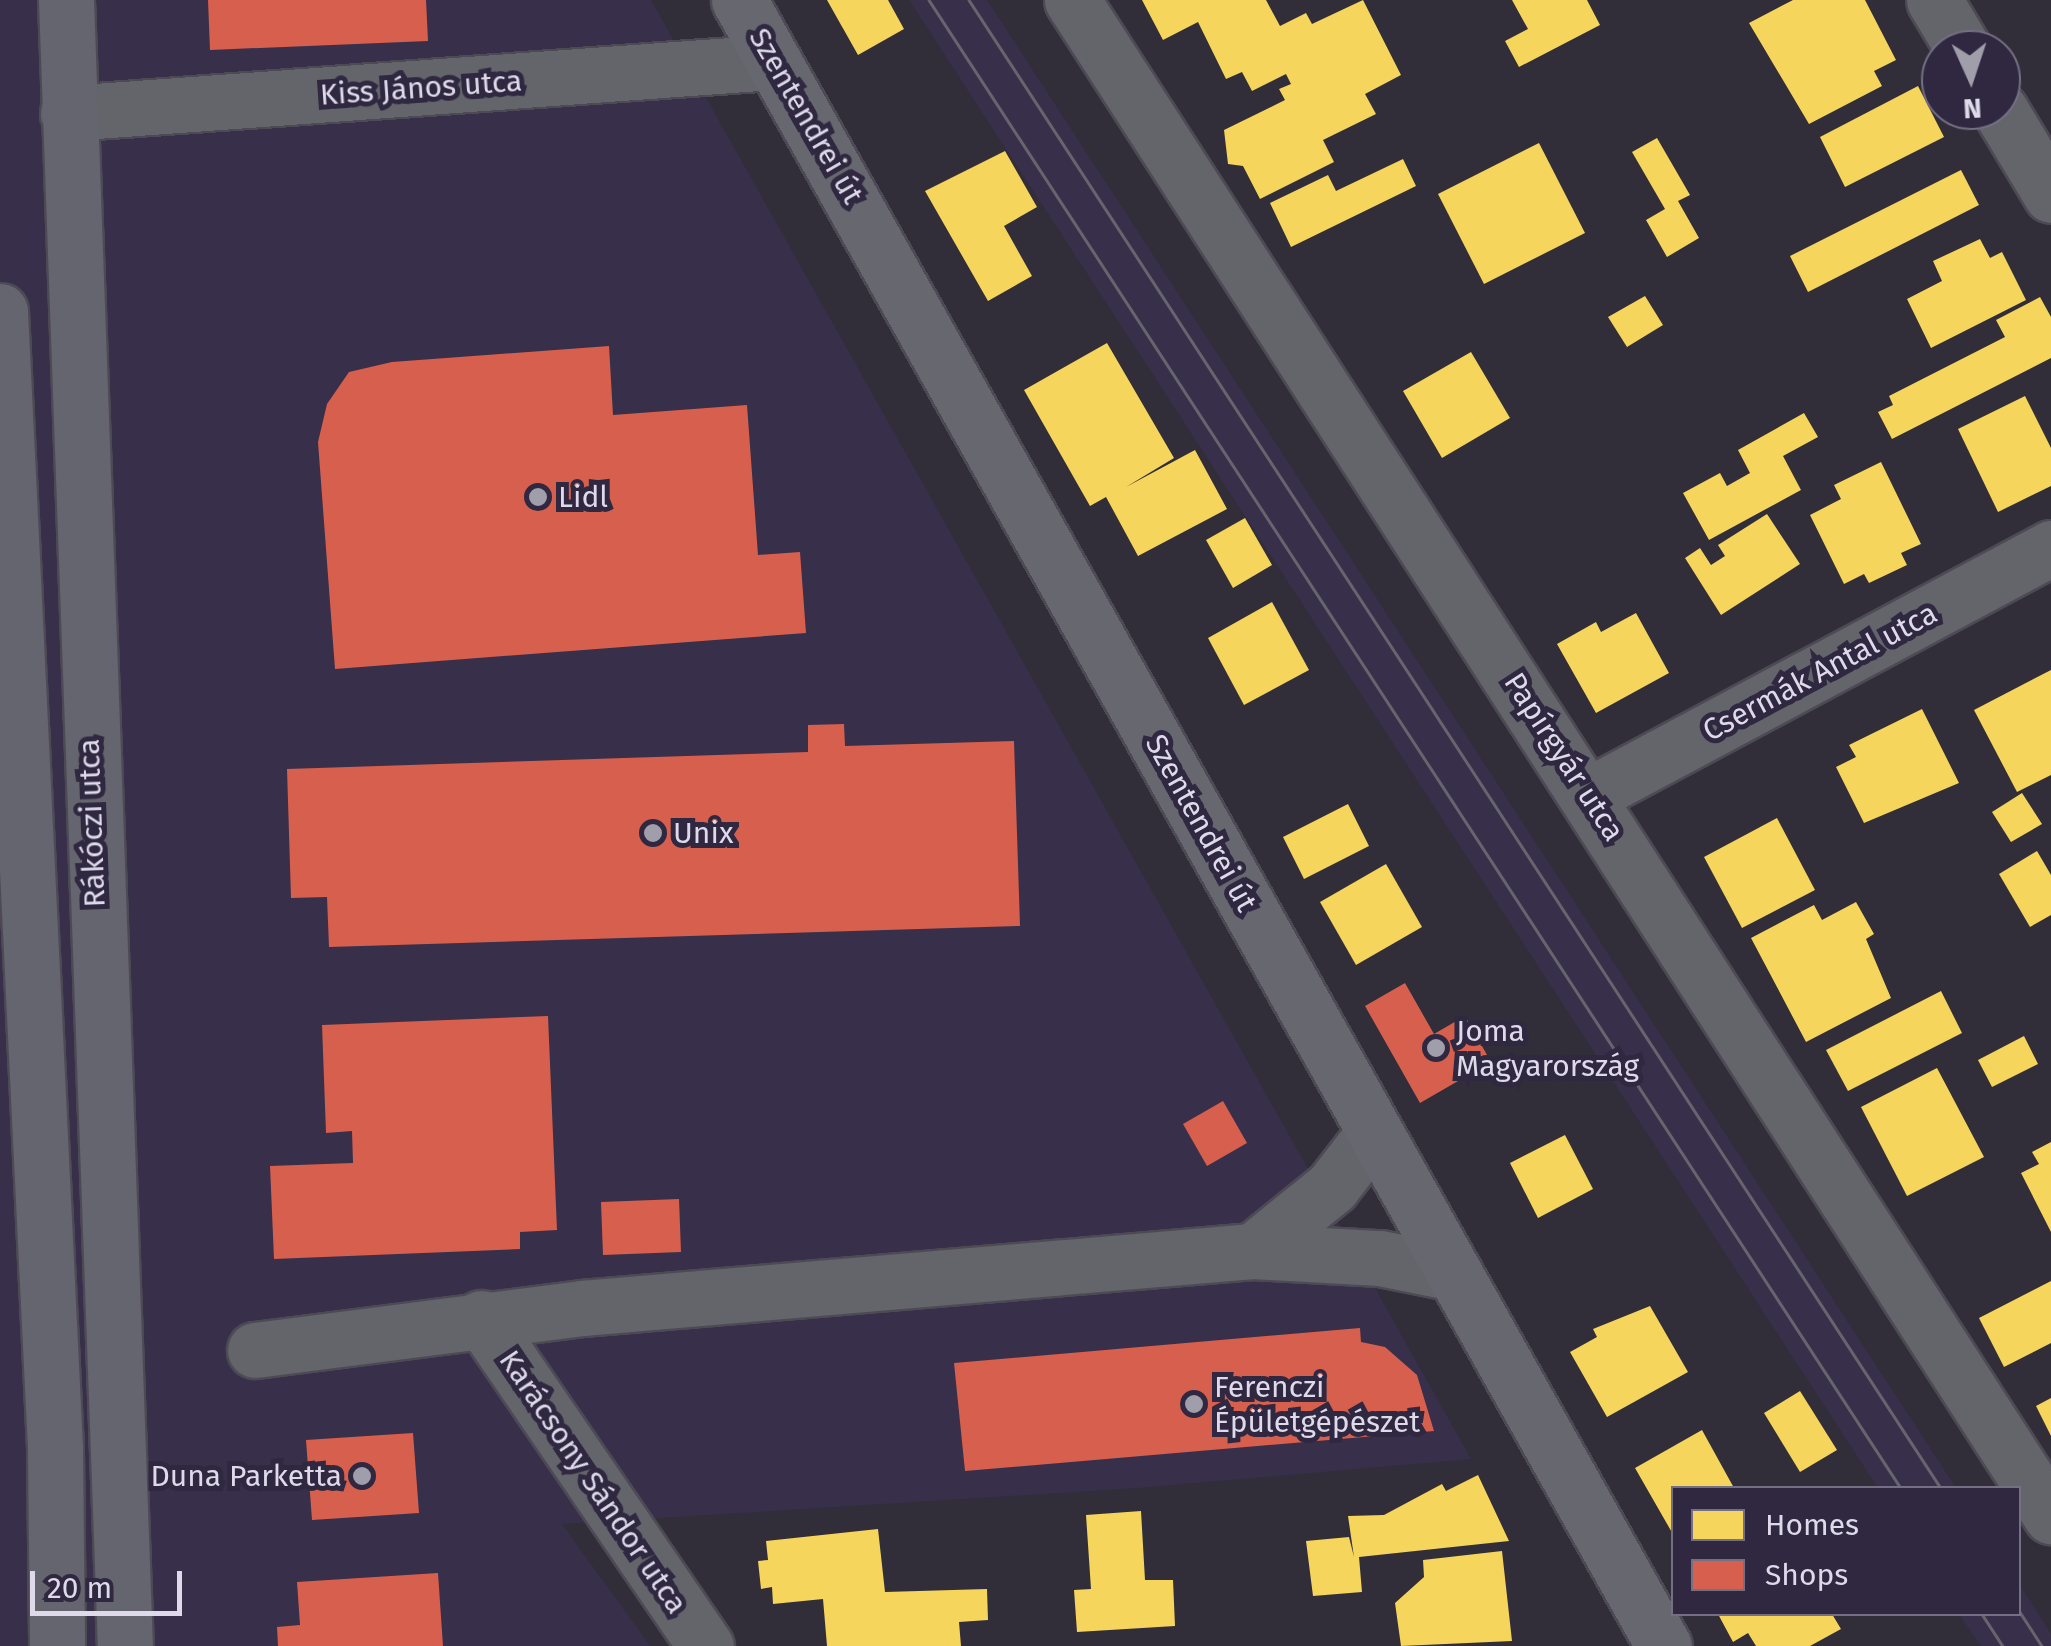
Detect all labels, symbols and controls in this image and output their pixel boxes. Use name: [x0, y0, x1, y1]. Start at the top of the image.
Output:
street label: Szentendrei út: [741, 22, 871, 210]
north arrow: [1921, 30, 2021, 130]
street label: Kiss János utca: [319, 63, 523, 113]
text: N: [1962, 91, 1983, 125]
place label: Lidl: [558, 479, 608, 515]
marker: Lidl: [527, 486, 549, 508]
street label: Csermák Antal utca: [1697, 595, 1943, 749]
street label: Papírgyár utca: [1496, 666, 1632, 848]
street label: Szentendrei út: [1138, 728, 1264, 918]
street label: Rákóczi utca: [71, 738, 113, 908]
place label: Unix: [673, 815, 733, 851]
marker: Unix: [642, 822, 664, 844]
place label: Joma Magyarország: [1456, 1013, 1639, 1084]
marker: Joma Magyarország: [1425, 1037, 1447, 1059]
street label: Karácsony Sándor utca: [491, 1343, 695, 1621]
place label: Ferenczi Épületgépészet: [1214, 1369, 1420, 1440]
marker: Ferenczi Épületgépészet: [1183, 1393, 1205, 1415]
place label: Duna Parketta: [150, 1458, 342, 1494]
marker: Duna Parketta: [351, 1465, 373, 1487]
legend: [1671, 1486, 2021, 1616]
text: Homes: [1765, 1507, 1859, 1543]
scale bar: [35, 1551, 188, 1613]
text: Shops: [1765, 1557, 1848, 1593]
text: 20 m: [47, 1570, 112, 1606]

